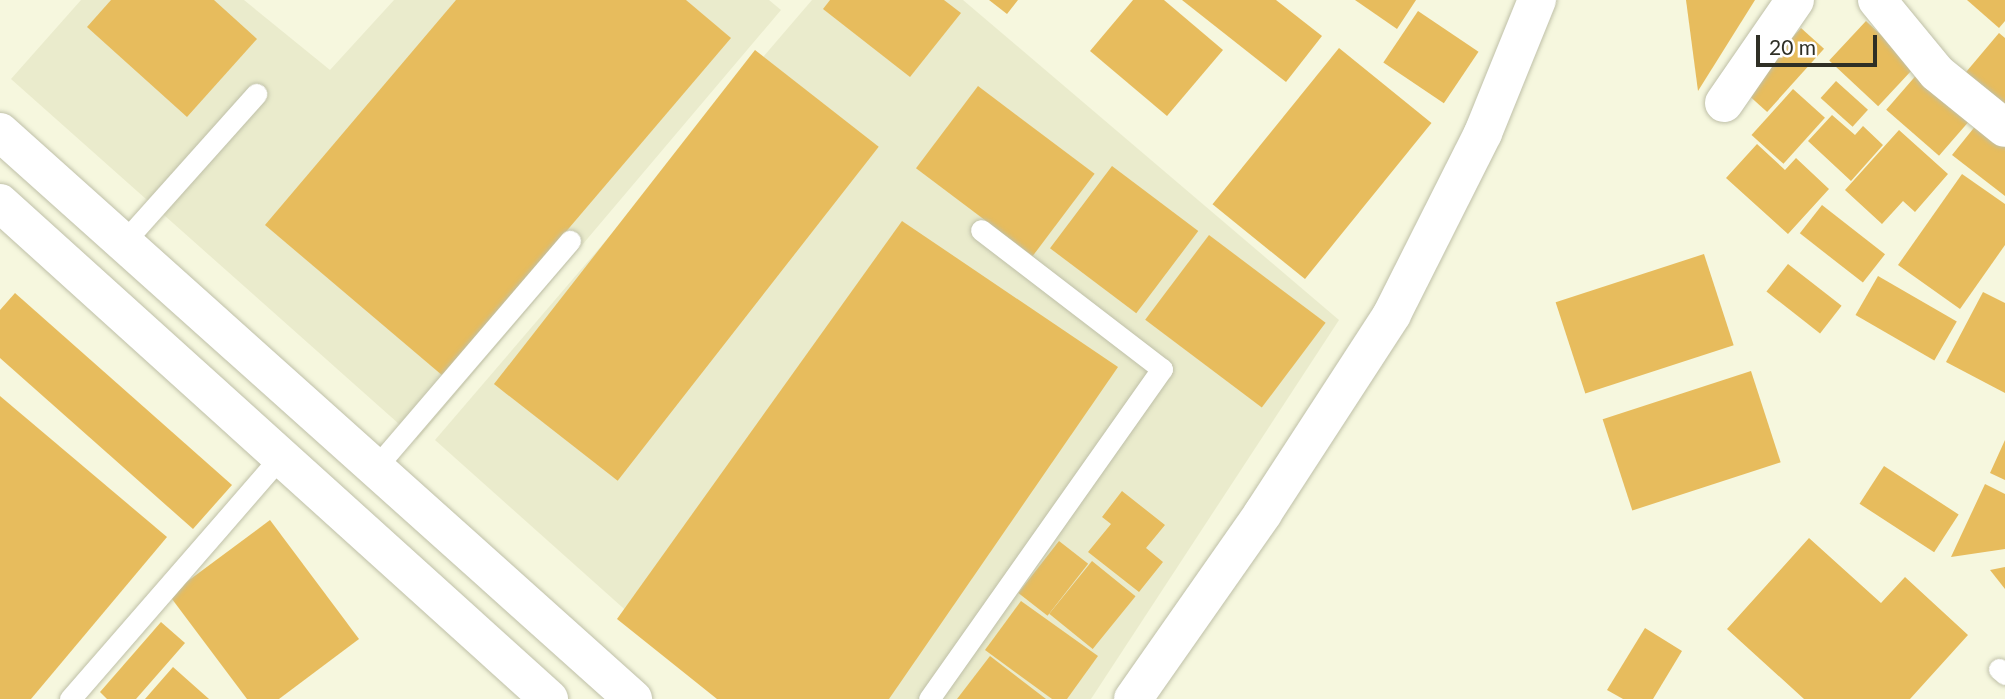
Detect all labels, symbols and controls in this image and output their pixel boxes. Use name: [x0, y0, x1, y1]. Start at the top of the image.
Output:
scale bar: [1760, 21, 1881, 65]
text: 20 m: [1769, 34, 1816, 59]

